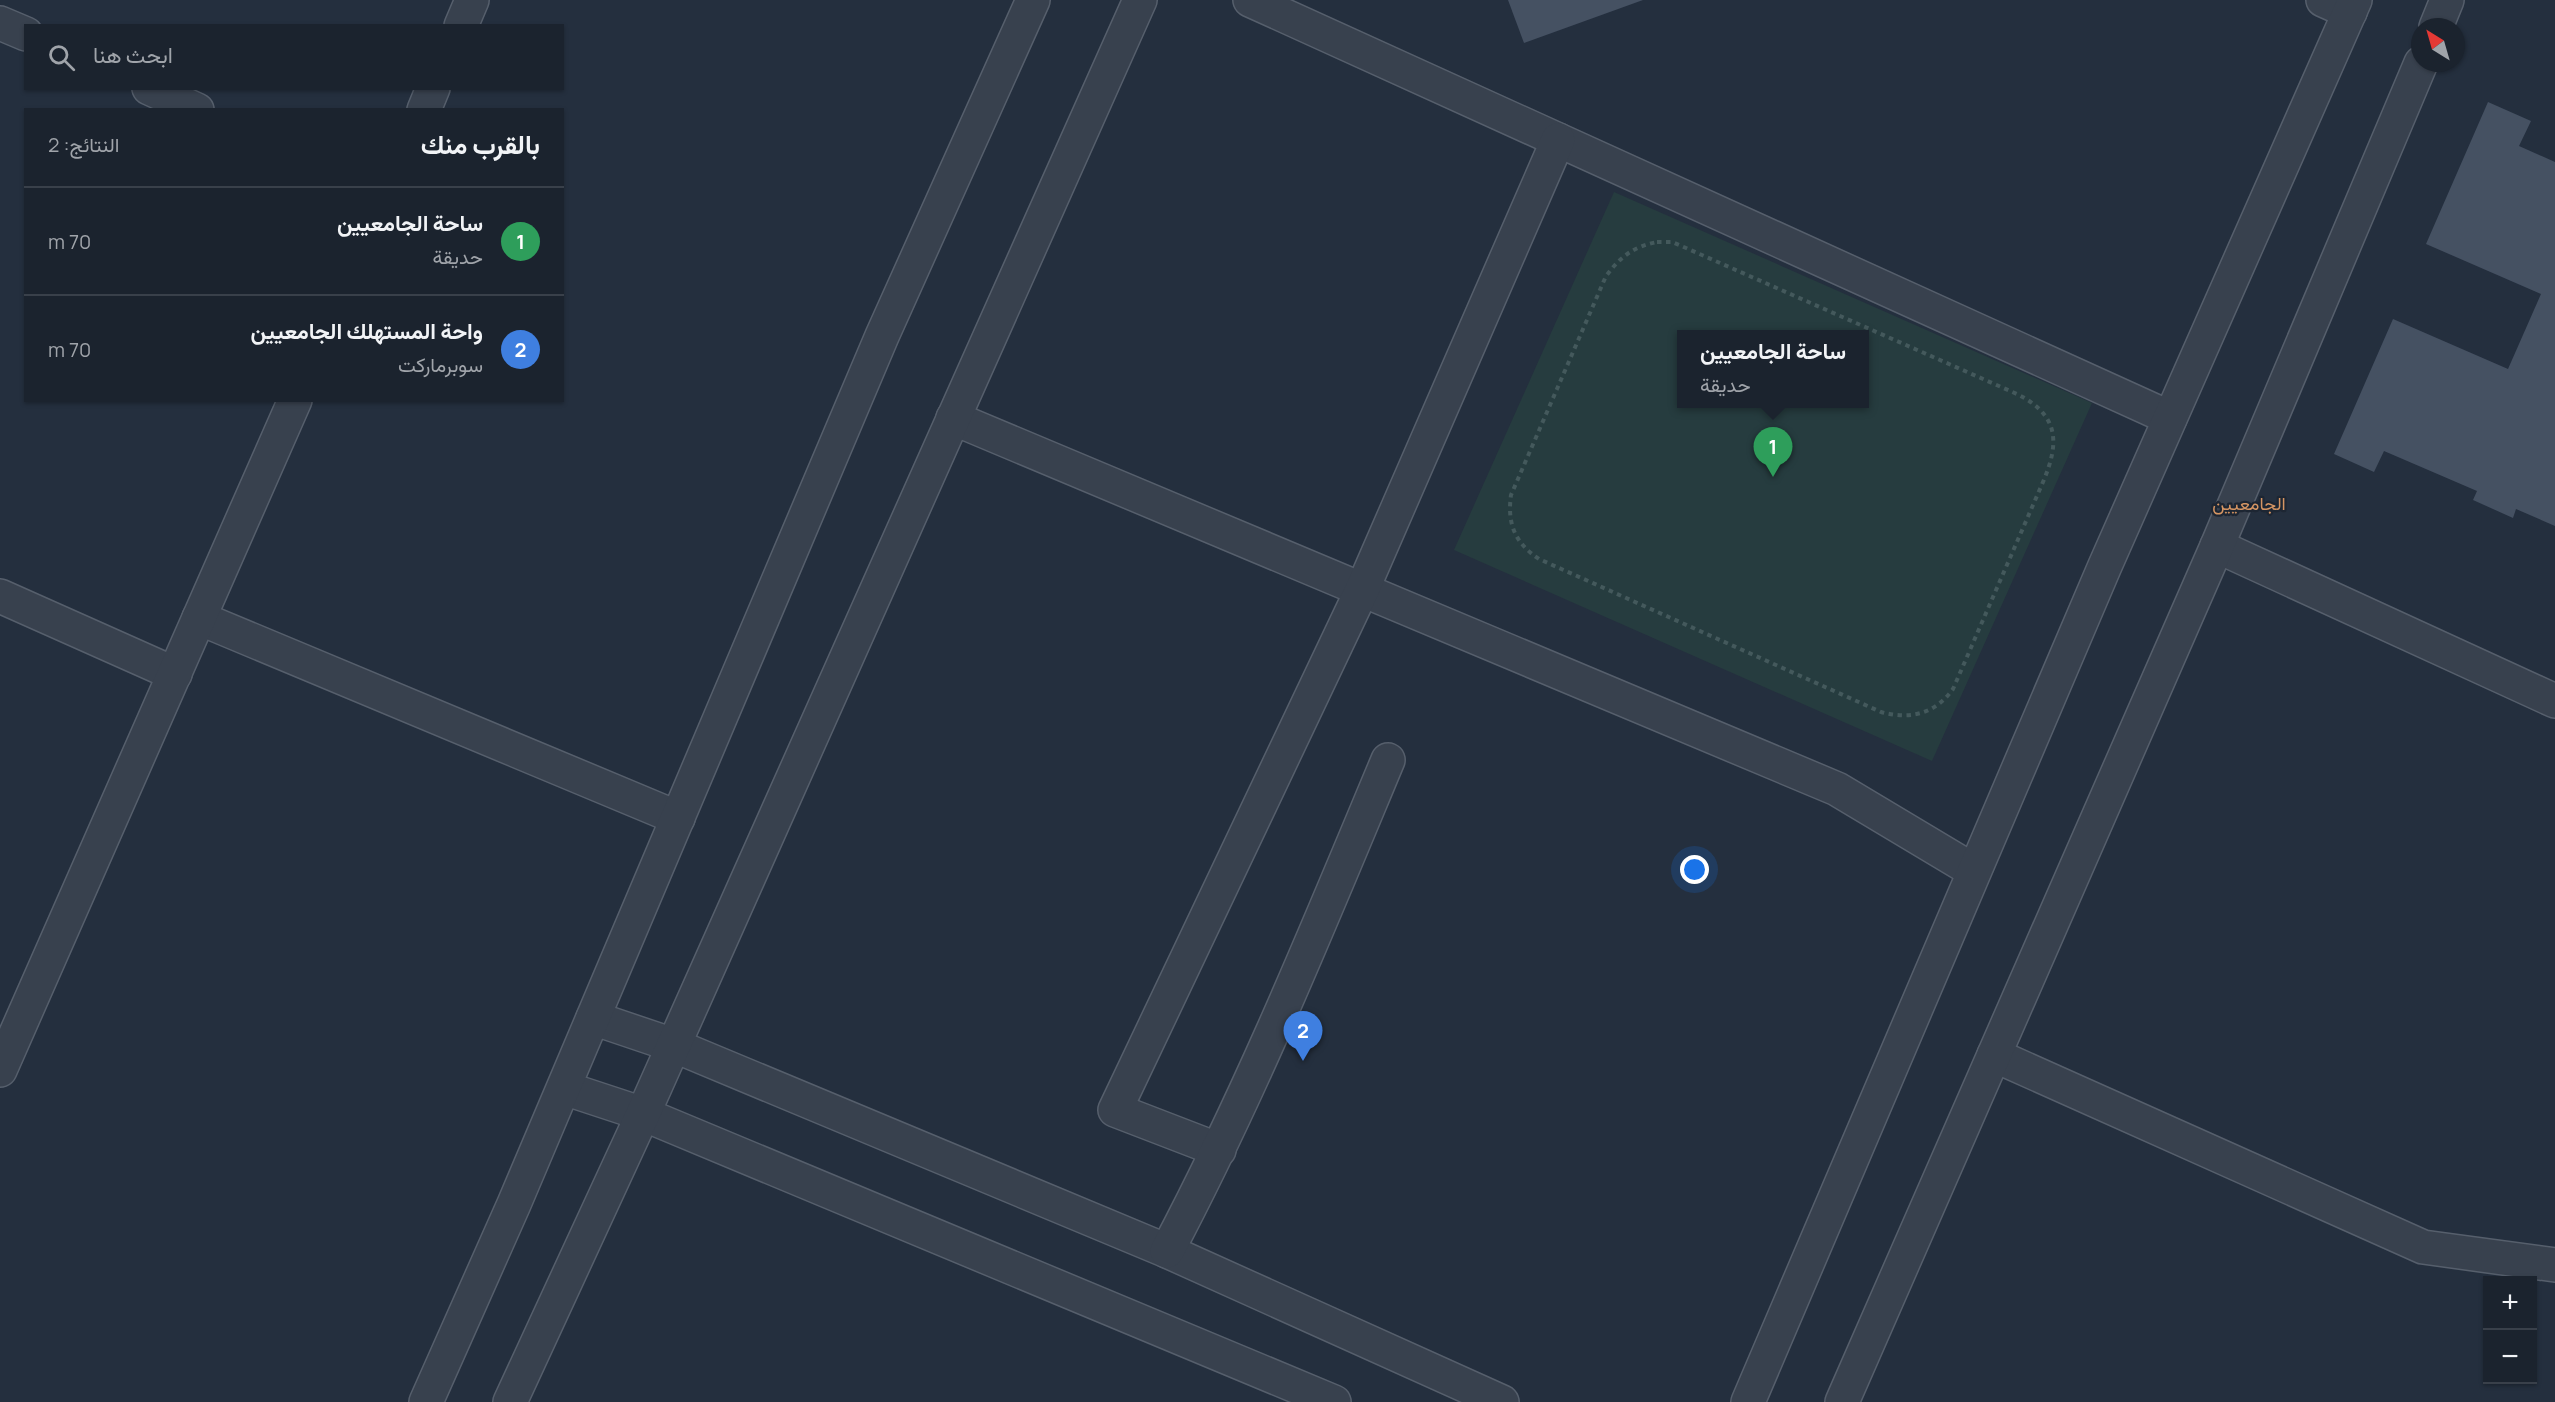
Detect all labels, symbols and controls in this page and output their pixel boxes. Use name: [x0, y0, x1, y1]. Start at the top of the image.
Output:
north arrow: [2411, 18, 2465, 72]
search box: [24, 24, 564, 90]
text: ابحث هنا: [93, 40, 173, 70]
icon: search: [45, 41, 78, 74]
text: بالقرب منك: [421, 126, 540, 162]
text: النتائج: 2: [48, 131, 119, 158]
text: ساحة الجامعيين: [337, 208, 483, 238]
text: 70 m: [48, 228, 91, 255]
text: 1: [516, 228, 525, 255]
text: حديقة: [432, 243, 483, 270]
text: واحة المستهلك الجامعيين: [251, 316, 483, 346]
popup: [1677, 330, 1869, 408]
text: 70 m: [48, 336, 91, 363]
text: 2: [515, 336, 526, 363]
text: ساحة الجامعيين: [1700, 336, 1846, 366]
text: سوبرماركت: [398, 351, 483, 378]
text: حديقة: [1700, 371, 1751, 398]
pin: 1: [1754, 428, 1792, 477]
district label: الجامعيين: [2212, 491, 2286, 515]
your location: [1680, 855, 1709, 884]
pin: 2: [1284, 1012, 1322, 1061]
map controls: [2483, 1276, 2537, 1384]
button: +: [2483, 1276, 2537, 1330]
button: −: [2483, 1330, 2537, 1384]

